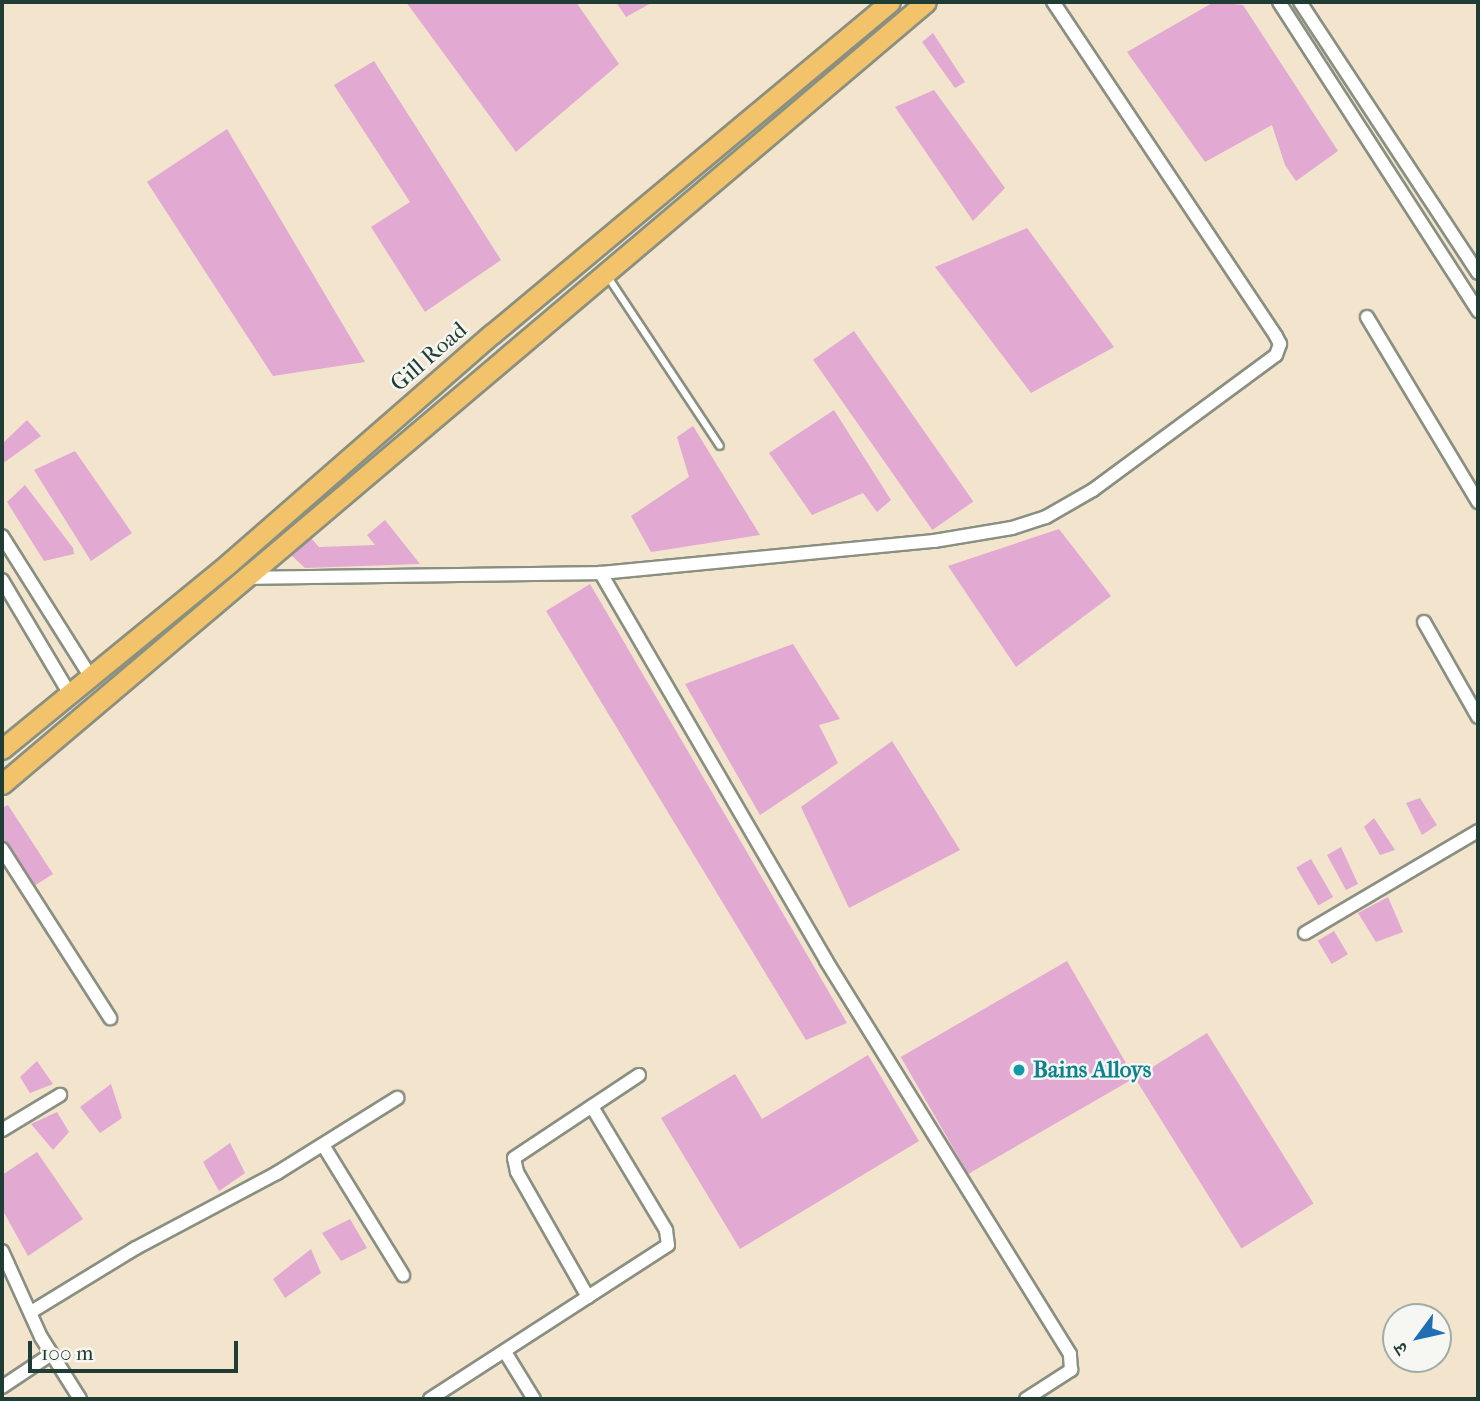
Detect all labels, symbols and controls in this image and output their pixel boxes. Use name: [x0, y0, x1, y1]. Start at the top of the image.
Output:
street label: Gill Road: [385, 316, 473, 398]
place label: Bains Alloys: [1033, 1056, 1151, 1084]
marker: Bains Alloys: [1011, 1062, 1027, 1078]
north arrow: [1382, 1303, 1452, 1373]
scale bar: [32, 1328, 242, 1372]
text: उ: [1389, 1338, 1413, 1358]
text: 100 m: [41, 1341, 94, 1365]

